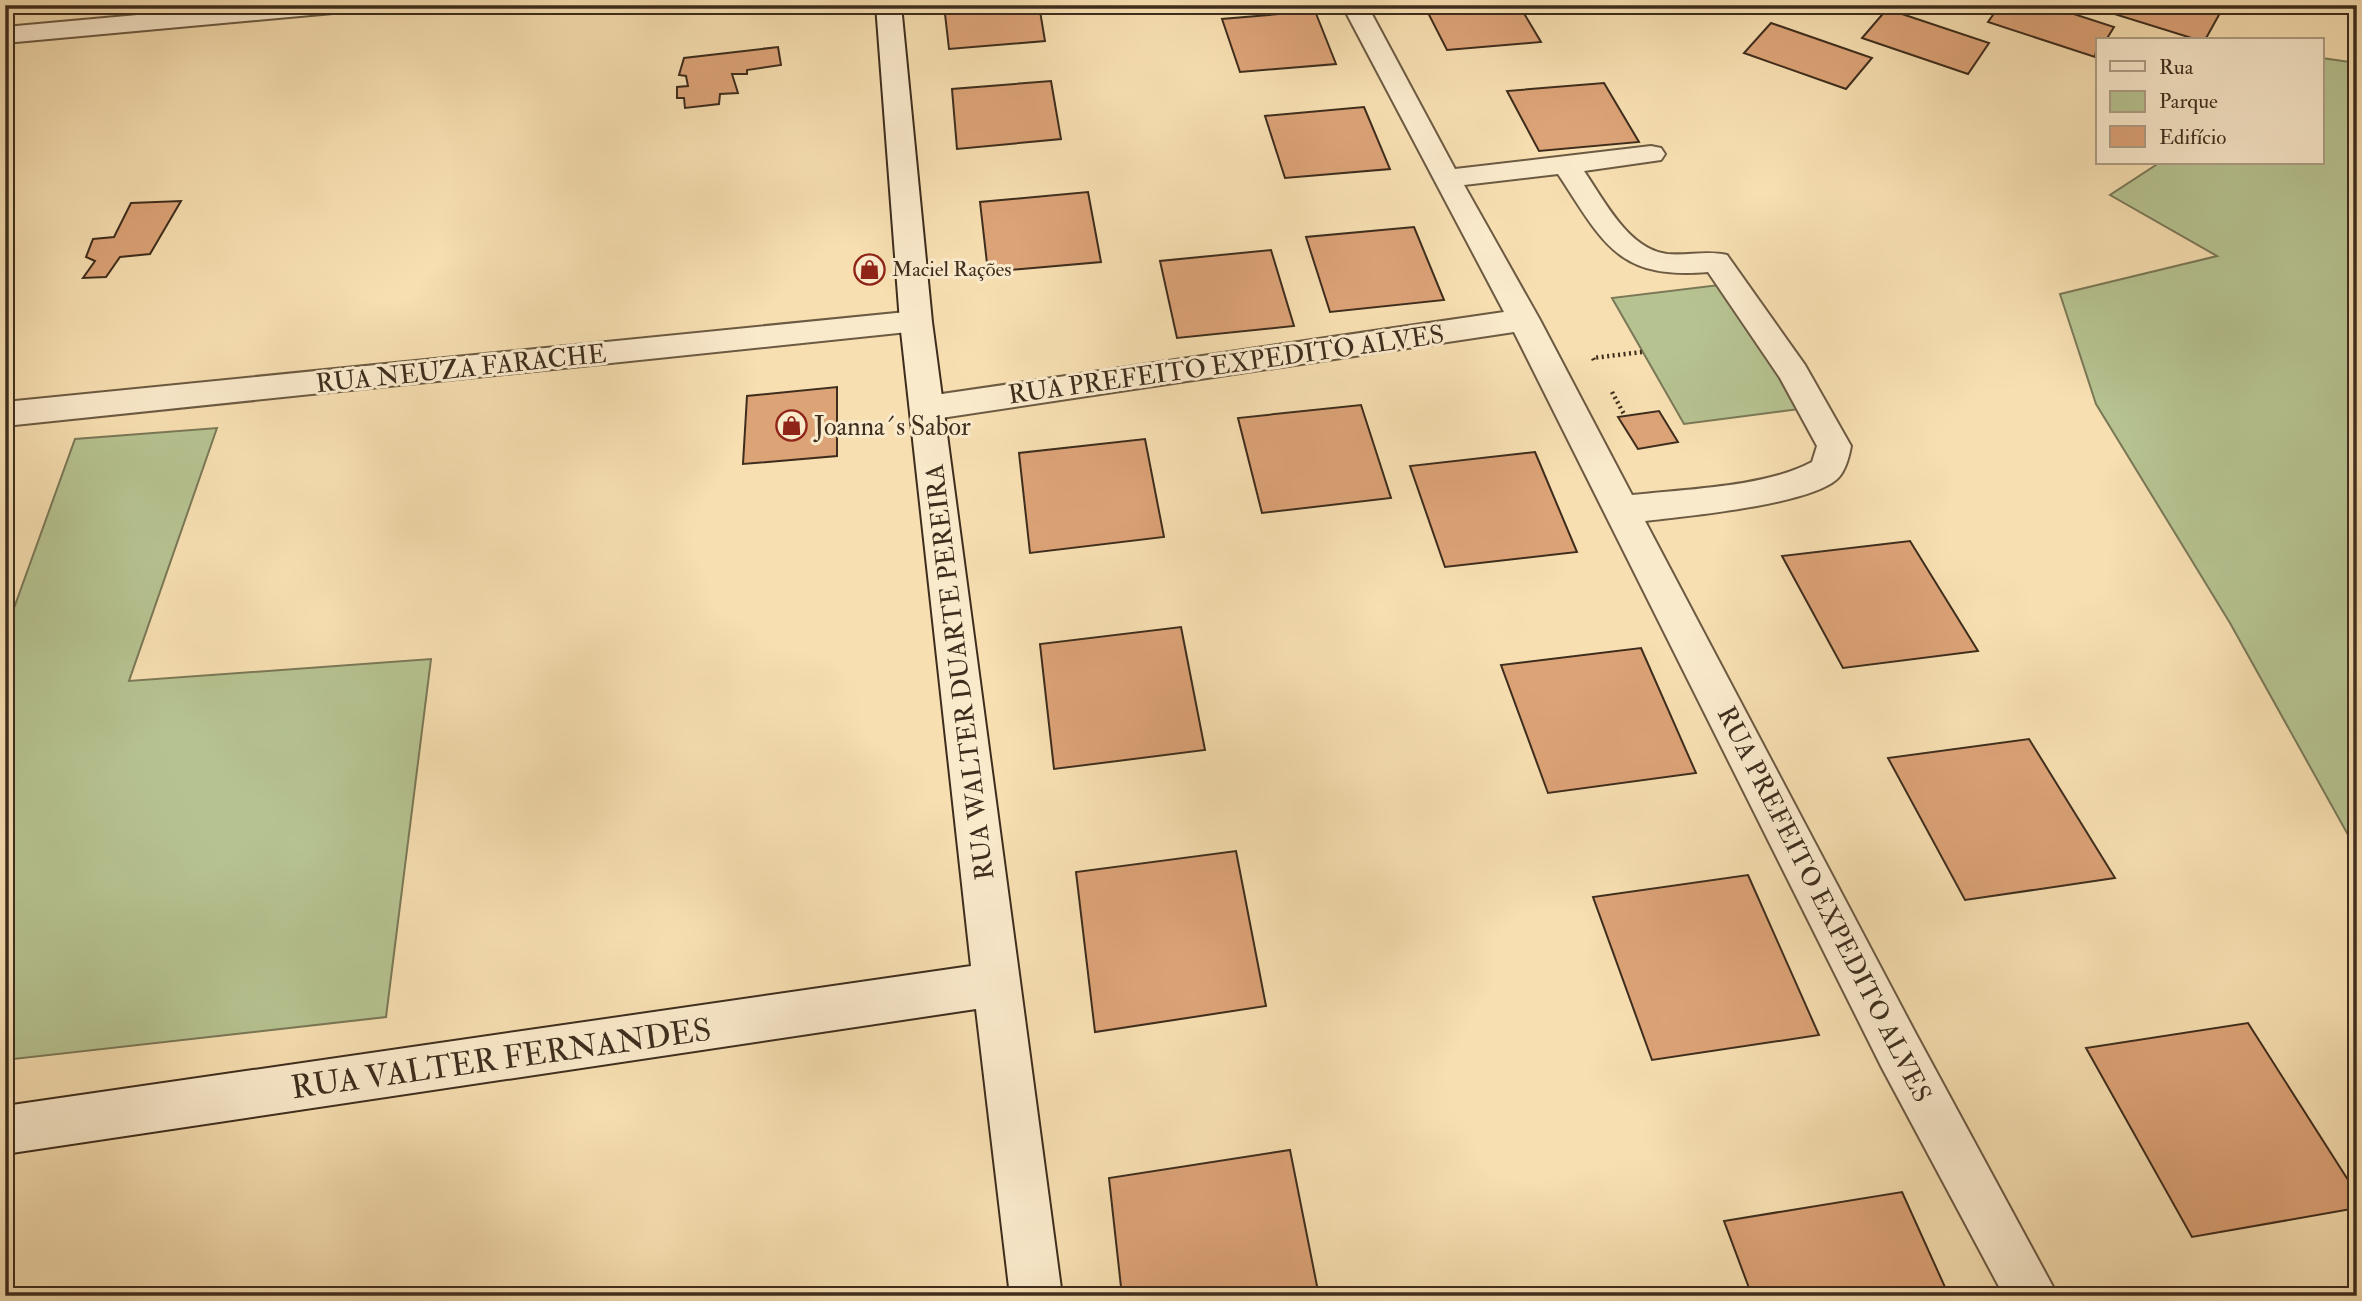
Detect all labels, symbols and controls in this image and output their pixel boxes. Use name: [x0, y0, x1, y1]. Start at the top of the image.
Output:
legend: [2096, 38, 2324, 164]
text: Rua: [2159, 54, 2194, 81]
text: Parque: [2159, 88, 2218, 115]
text: Edifício: [2159, 124, 2226, 151]
shop icon: Maciel Rações: [852, 252, 886, 286]
place label: Maciel Rações: [892, 256, 1012, 283]
street label: RUA PREFEITO EXPEDITO ALVES: [1006, 319, 1446, 411]
street label: RUA NEUZA FARACHE: [314, 338, 608, 400]
shop icon: Joanna´s Sabor: [774, 409, 808, 443]
place label: Joanna´s Sabor: [813, 411, 971, 443]
street label: RUA WALTER DUARTE PEREIRA: [919, 462, 1001, 882]
street label: RUA PREFEITO EXPEDITO ALVES: [1710, 701, 1938, 1108]
street label: RUA VALTER FERNANDES: [289, 1010, 714, 1108]

